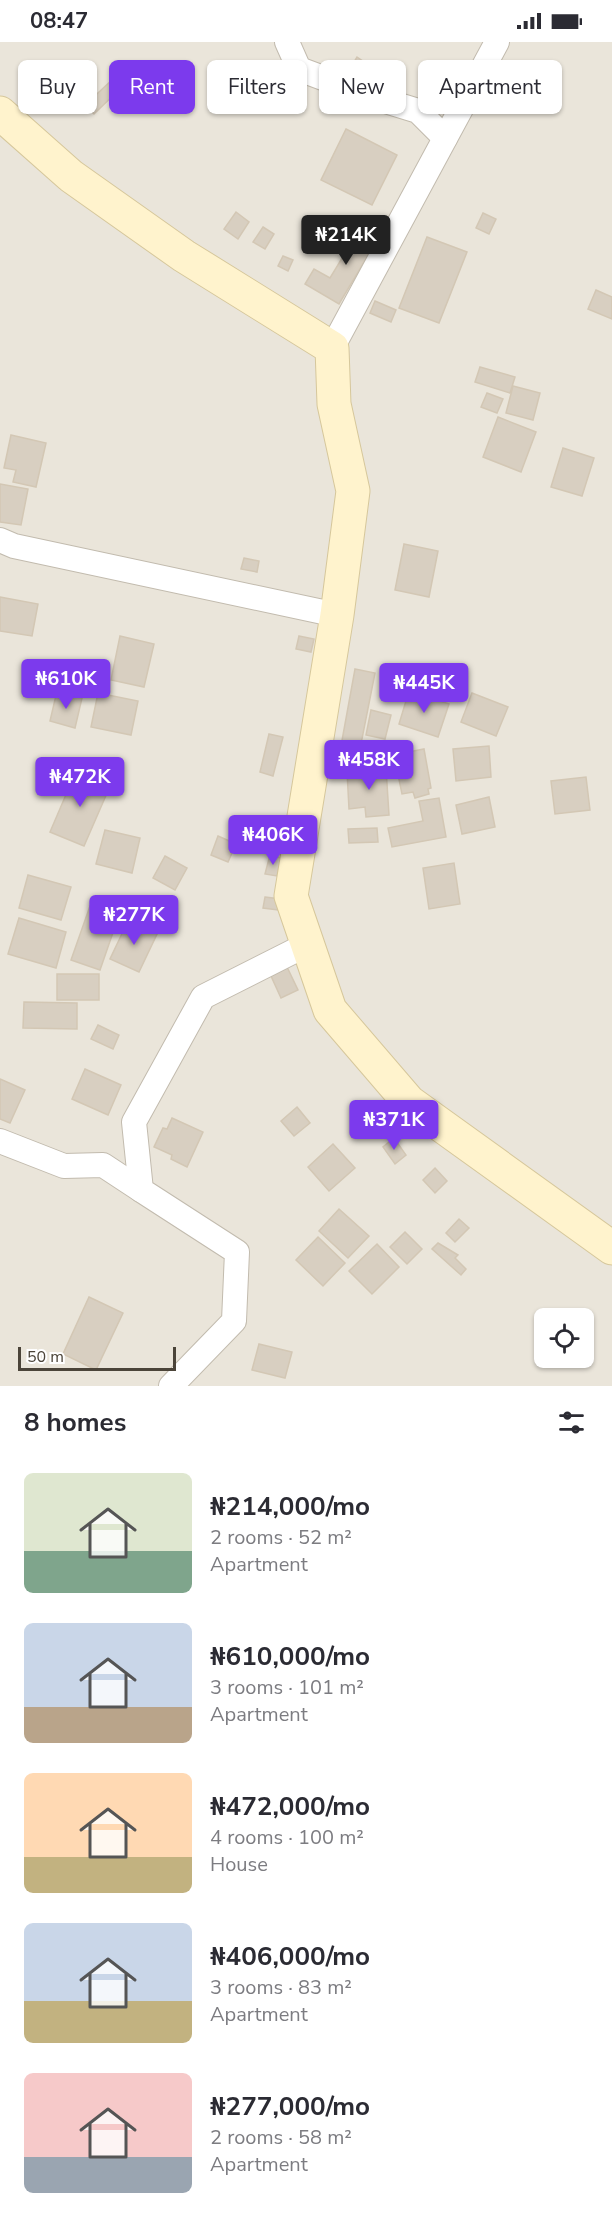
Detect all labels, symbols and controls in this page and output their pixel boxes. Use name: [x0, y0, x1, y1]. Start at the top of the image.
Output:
text: 08:47: [30, 6, 88, 36]
chip: Buy: [18, 60, 97, 114]
chip: Rent: [109, 60, 195, 114]
chip: Filters: [207, 60, 307, 114]
chip: New: [319, 60, 406, 114]
chip: Apartment: [418, 60, 562, 114]
pin: ₦214K: [304, 215, 388, 266]
text: ₦214K: [315, 221, 377, 248]
pin: ₦610K: [24, 659, 108, 710]
pin: ₦445K: [382, 663, 466, 714]
text: ₦610K: [35, 665, 97, 692]
text: ₦445K: [393, 669, 455, 696]
pin: ₦458K: [327, 740, 411, 791]
text: ₦458K: [338, 746, 400, 773]
pin: ₦472K: [38, 757, 122, 808]
text: ₦472K: [49, 763, 111, 790]
pin: ₦406K: [231, 815, 315, 866]
text: ₦406K: [242, 821, 304, 848]
pin: ₦277K: [92, 895, 176, 946]
text: ₦277K: [103, 901, 165, 928]
pin: ₦371K: [352, 1100, 436, 1151]
text: ₦371K: [363, 1106, 425, 1133]
map controls: [534, 1308, 594, 1368]
button: locate: [534, 1308, 594, 1368]
scale bar: [18, 1344, 176, 1372]
text: 50 m: [27, 1346, 64, 1368]
text: 8 homes: [24, 1405, 126, 1440]
icon: filters: [555, 1406, 588, 1439]
text: ₦214,000/mo: [210, 1489, 370, 1524]
icon: home: [72, 1497, 144, 1569]
text: 2 rooms · 52 m²: [210, 1524, 352, 1551]
text: Apartment: [210, 1551, 308, 1578]
text: ₦610,000/mo: [210, 1639, 370, 1674]
icon: home: [72, 1647, 144, 1719]
text: 3 rooms · 101 m²: [210, 1674, 364, 1701]
text: Apartment: [210, 1701, 308, 1728]
text: ₦472,000/mo: [210, 1789, 370, 1824]
icon: home: [72, 1797, 144, 1869]
text: 4 rooms · 100 m²: [210, 1824, 364, 1851]
text: House: [210, 1851, 268, 1878]
text: ₦406,000/mo: [210, 1939, 370, 1974]
icon: home: [72, 1947, 144, 2019]
text: 3 rooms · 83 m²: [210, 1974, 352, 2001]
text: Apartment: [210, 2001, 308, 2028]
text: ₦277,000/mo: [210, 2089, 370, 2124]
icon: home: [72, 2097, 144, 2169]
text: 2 rooms · 58 m²: [210, 2124, 352, 2151]
text: Apartment: [210, 2151, 308, 2178]

